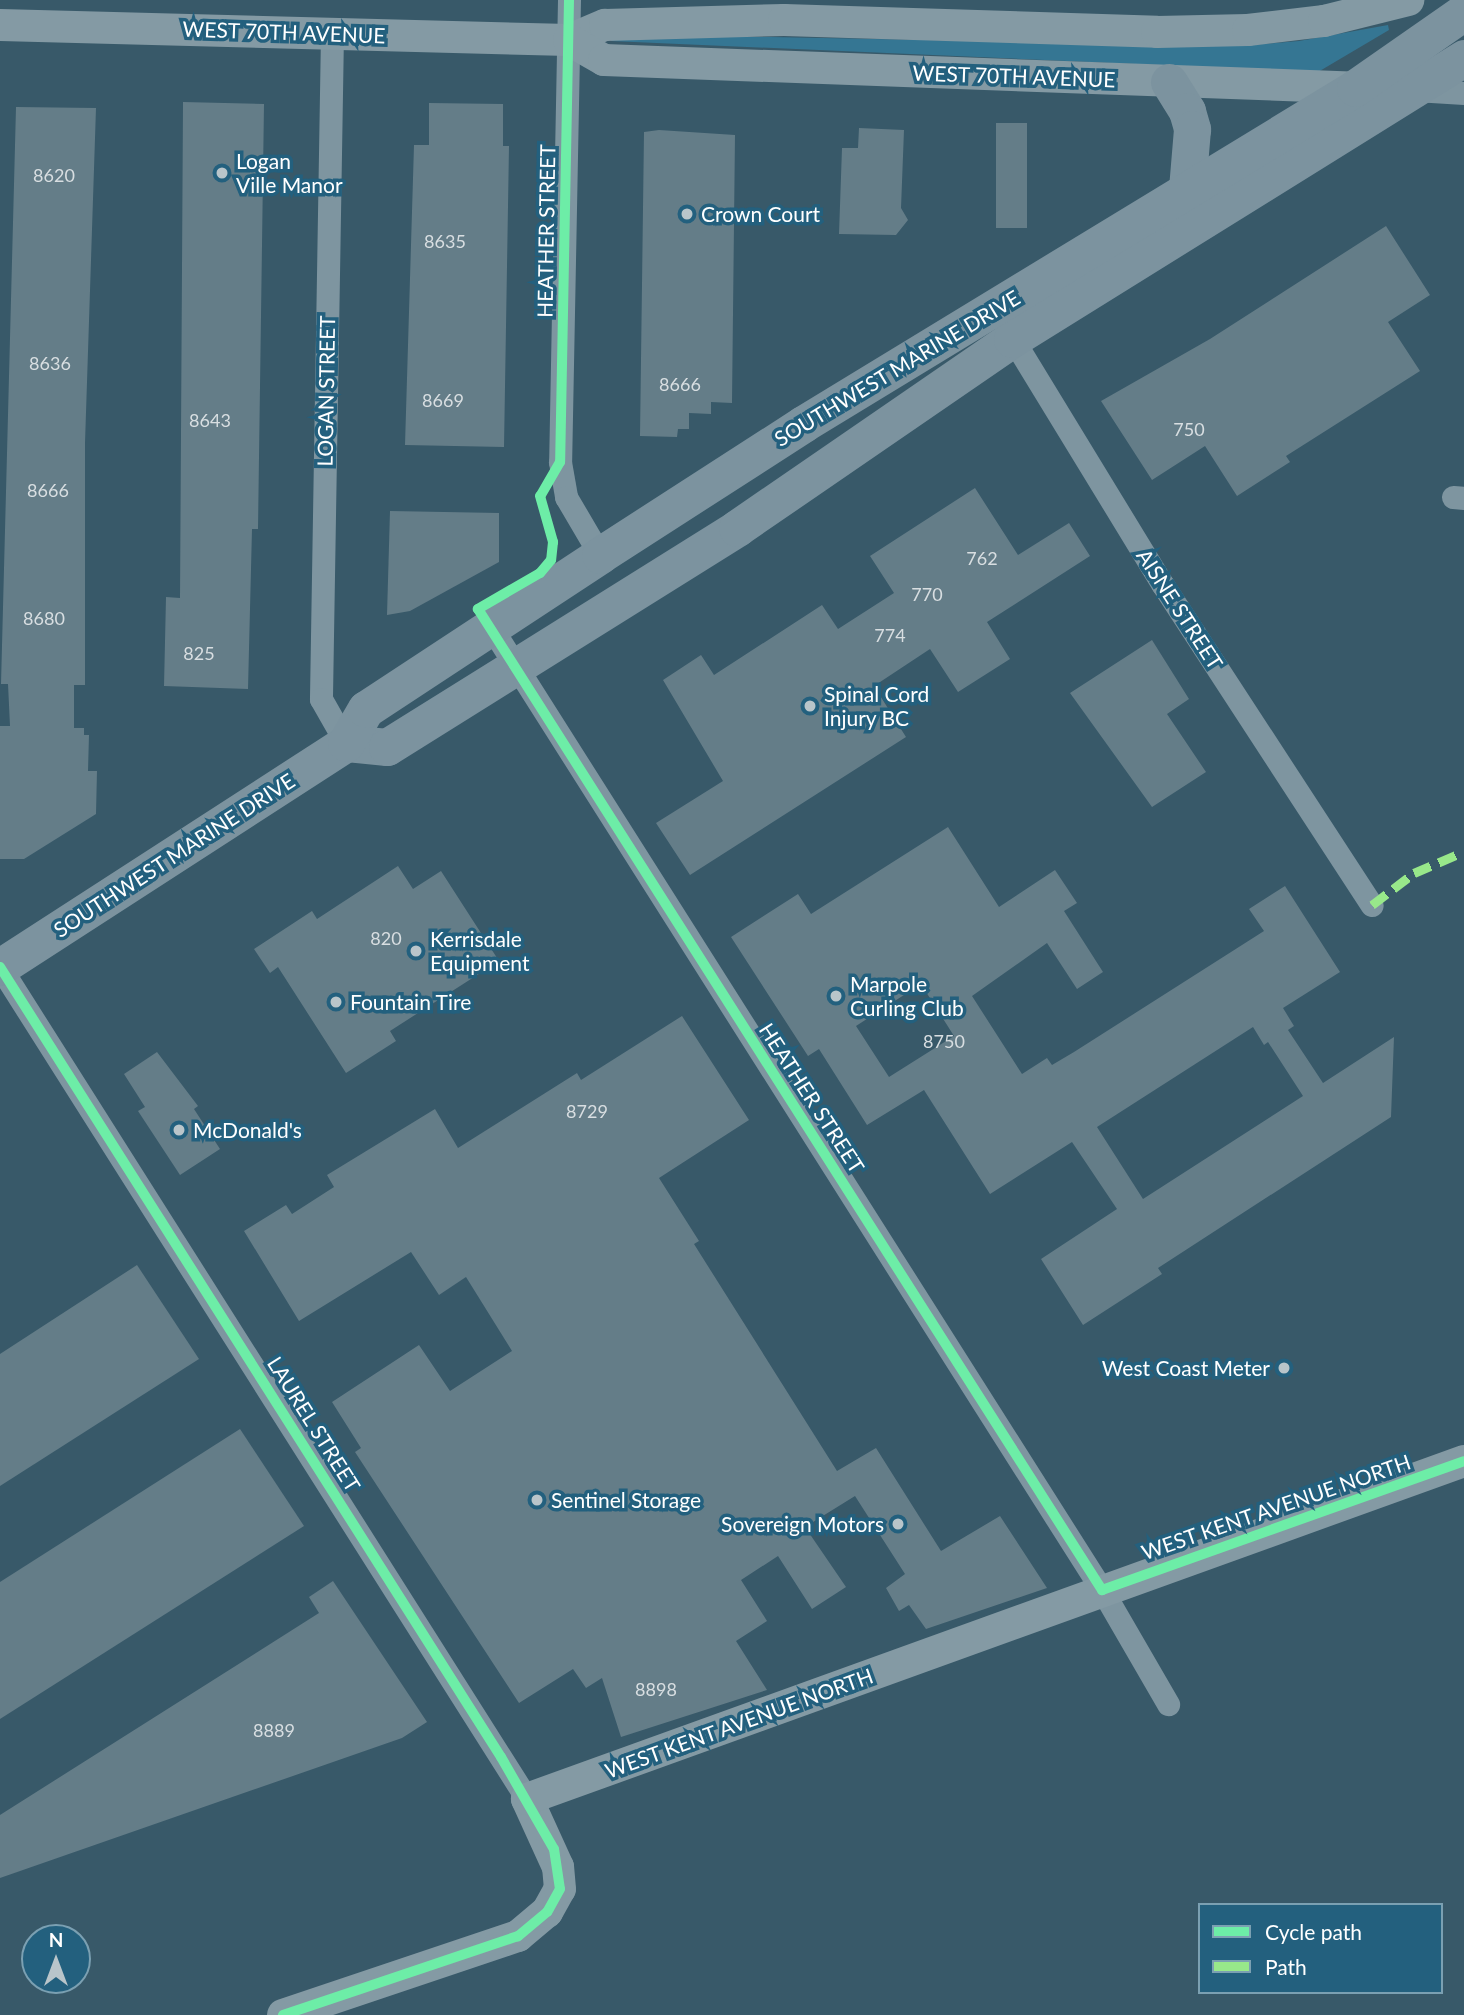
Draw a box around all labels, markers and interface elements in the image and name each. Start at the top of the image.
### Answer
street label: WEST 70TH AVENUE [181,16,387,48]
street label: WEST 70TH AVENUE [911,60,1117,92]
street label: HEATHER STREET [532,144,560,318]
place label: Logan Ville Manor [236,148,343,198]
house number: 8620 [33,164,75,186]
marker: Logan Ville Manor [214,165,230,181]
place label: Crown Court [701,201,820,227]
marker: Crown Court [679,206,695,222]
house number: 8635 [424,230,466,252]
street label: SOUTHWEST MARINE DRIVE [769,284,1025,452]
street label: LOGAN STREET [312,315,340,467]
house number: 8636 [29,352,71,374]
house number: 8666 [659,373,701,395]
house number: 8669 [422,389,464,411]
house number: 8643 [189,409,231,431]
house number: 750 [1173,418,1205,440]
house number: 8666 [27,479,69,501]
street label: AISNE STREET [1132,544,1228,674]
house number: 762 [966,547,998,569]
house number: 770 [911,583,943,605]
house number: 8680 [23,607,65,629]
house number: 774 [874,624,906,646]
house number: 825 [183,642,215,664]
place label: Spinal Cord Injury BC [824,681,929,731]
marker: Spinal Cord Injury BC [802,698,818,714]
street label: SOUTHWEST MARINE DRIVE [49,767,299,943]
place label: Kerrisdale Equipment [430,926,529,976]
house number: 820 [370,927,402,949]
marker: Kerrisdale Equipment [408,943,424,959]
place label: Marpole Curling Club [850,971,964,1021]
marker: Marpole Curling Club [828,988,844,1004]
place label: Fountain Tire [350,989,472,1015]
marker: Fountain Tire [328,994,344,1010]
street label: HEATHER STREET [754,1018,870,1178]
house number: 8750 [923,1030,965,1052]
house number: 8729 [566,1100,608,1122]
place label: McDonald's [193,1117,302,1143]
marker: McDonald's [171,1122,187,1138]
street label: LAUREL STREET [262,1352,366,1496]
place label: West Coast Meter [1102,1355,1270,1381]
marker: West Coast Meter [1276,1360,1292,1376]
street label: WEST KENT AVENUE NORTH [1137,1449,1415,1565]
place label: Sentinel Storage [551,1487,701,1513]
marker: Sentinel Storage [529,1492,545,1508]
place label: Sovereign Motors [721,1511,884,1537]
marker: Sovereign Motors [890,1516,906,1532]
street label: WEST KENT AVENUE NORTH [601,1662,877,1784]
house number: 8898 [635,1678,677,1700]
house number: 8889 [253,1719,295,1741]
legend [1198,1903,1443,1994]
text: Cycle path [1265,1919,1362,1944]
north arrow [21,1924,91,1994]
text: N [49,1928,63,1951]
text: Path [1265,1954,1307,1979]

